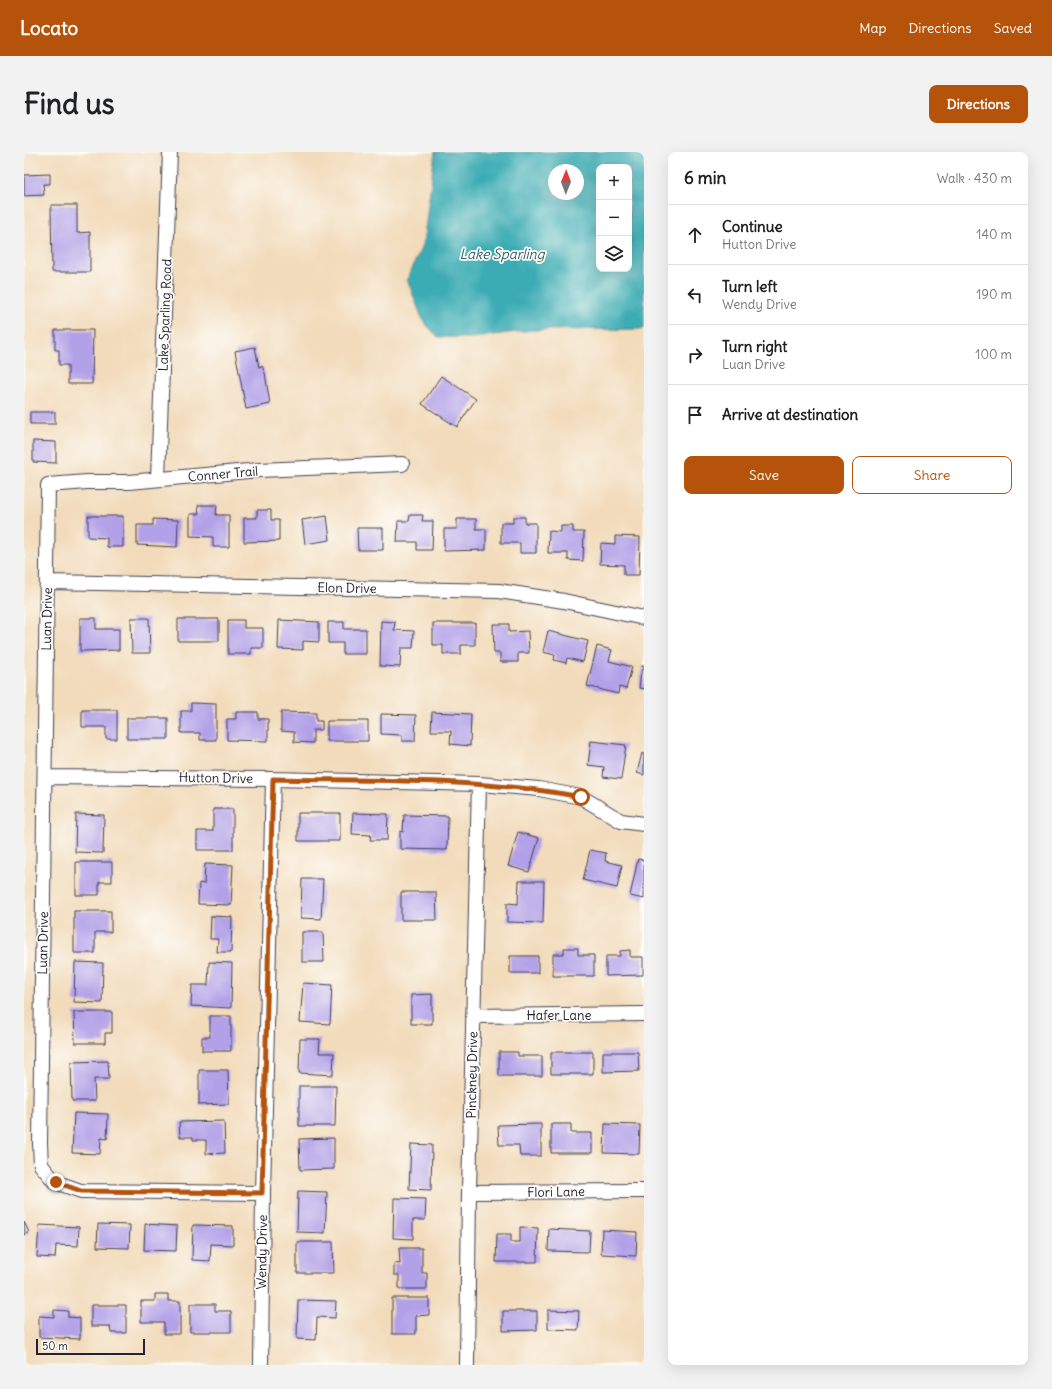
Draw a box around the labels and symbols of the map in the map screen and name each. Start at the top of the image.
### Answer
north arrow [548,164,584,200]
water label: Lake Sparling [459,245,546,263]
street label: Lake Sparling Road [155,258,175,372]
street label: Conner Trail [187,462,259,486]
street label: Elon Drive [317,579,377,597]
street label: Luan Drive [38,587,56,651]
street label: Hutton Drive [179,769,253,787]
route start [572,788,590,806]
street label: Luan Drive [34,911,52,975]
street label: Hafer Lane [526,1007,592,1024]
street label: Pinckney Drive [463,1031,481,1119]
route end [47,1173,65,1191]
street label: Flori Lane [527,1183,585,1201]
street label: Wendy Drive [253,1214,271,1290]
scale bar [36,1337,145,1356]

